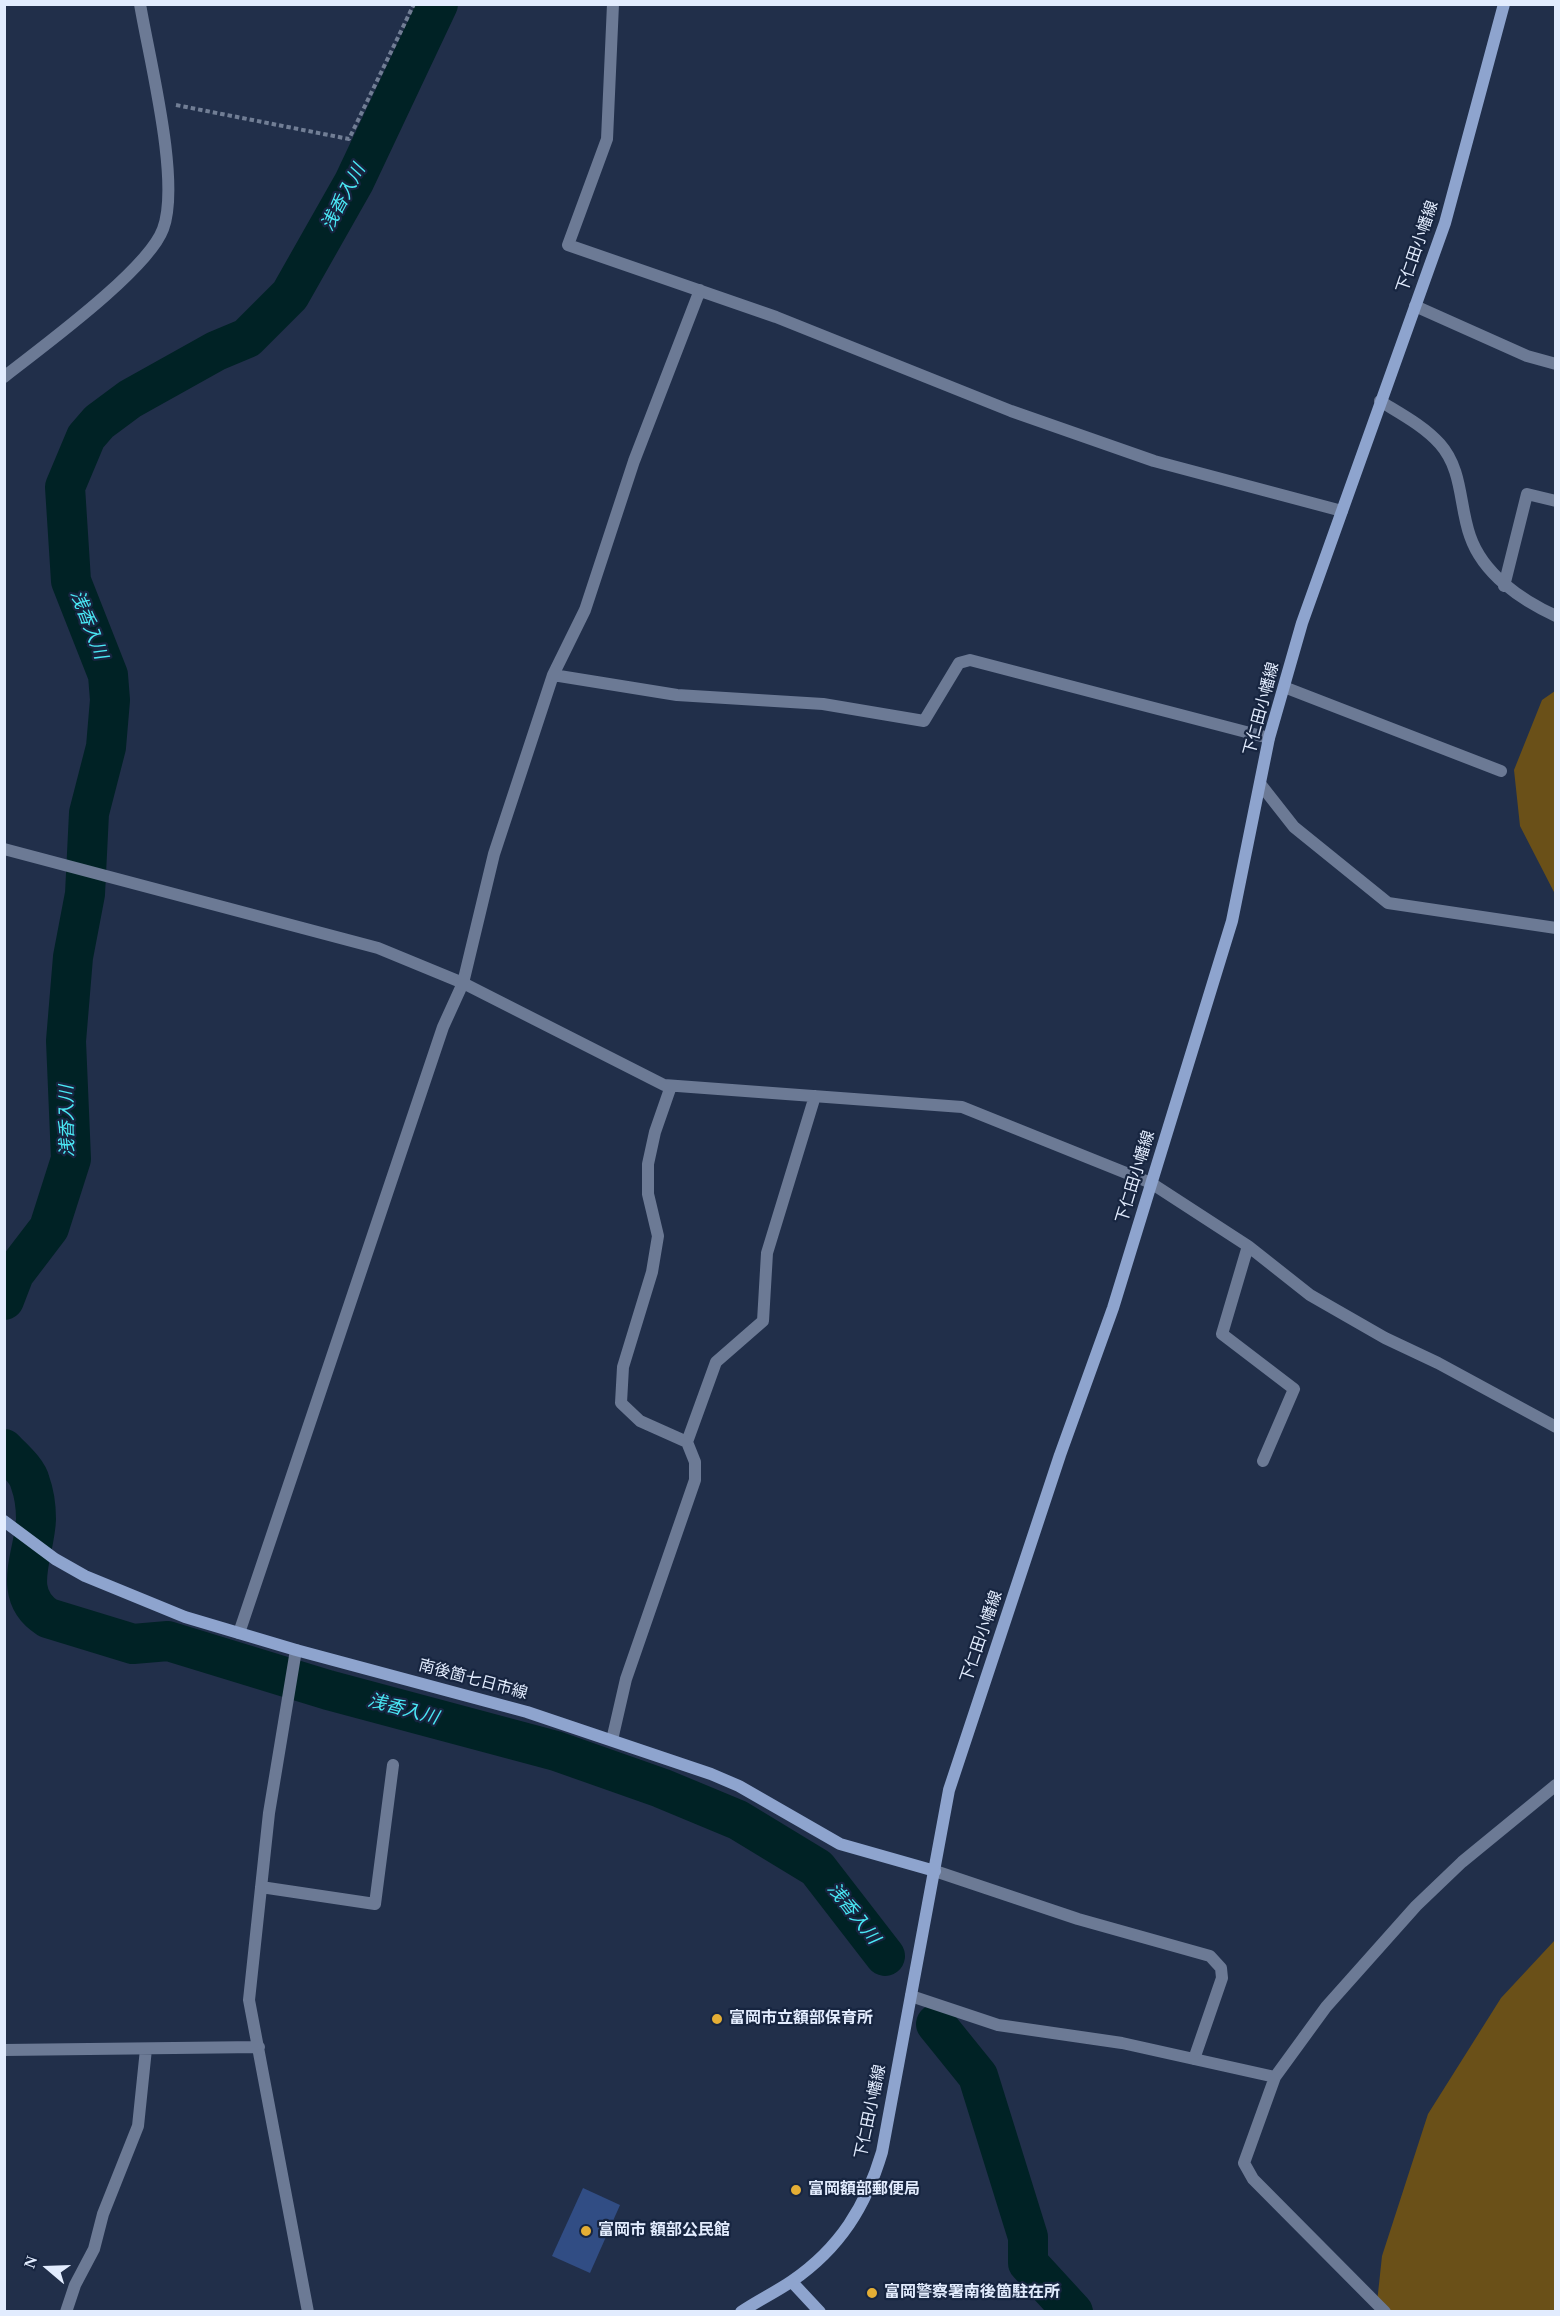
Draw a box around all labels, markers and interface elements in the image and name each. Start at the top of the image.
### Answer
water label: 浅香入川 [318,161,370,235]
street label: 下仁田小幡線 [1393,198,1443,296]
water label: 浅香入川 [65,588,111,662]
street label: 下仁田小幡線 [1240,660,1284,758]
water label: 浅香入川 [57,1085,79,1157]
street label: 下仁田小幡線 [1113,1128,1159,1226]
street label: 下仁田小幡線 [957,1588,1007,1686]
street label: 南後箇七日市線 [416,1656,530,1704]
water label: 浅香入川 [365,1690,441,1730]
water label: 浅香入川 [822,1879,884,1949]
place label: 富岡市立額部保育所 [729,2009,873,2029]
marker: 富岡市立額部保育所 [710,2012,724,2026]
street label: 下仁田小幡線 [852,2063,890,2161]
place label: 富岡額部郵便局 [808,2180,920,2200]
marker: 富岡額部郵便局 [789,2183,803,2197]
place label: 富岡市 額部公民館 [598,2221,730,2241]
marker: 富岡市 額部公民館 [579,2224,593,2238]
north arrow [18,2238,78,2298]
text: N [21,2254,40,2270]
place label: 富岡警察署南後箇駐在所 [884,2283,1060,2303]
marker: 富岡警察署南後箇駐在所 [865,2286,879,2300]

